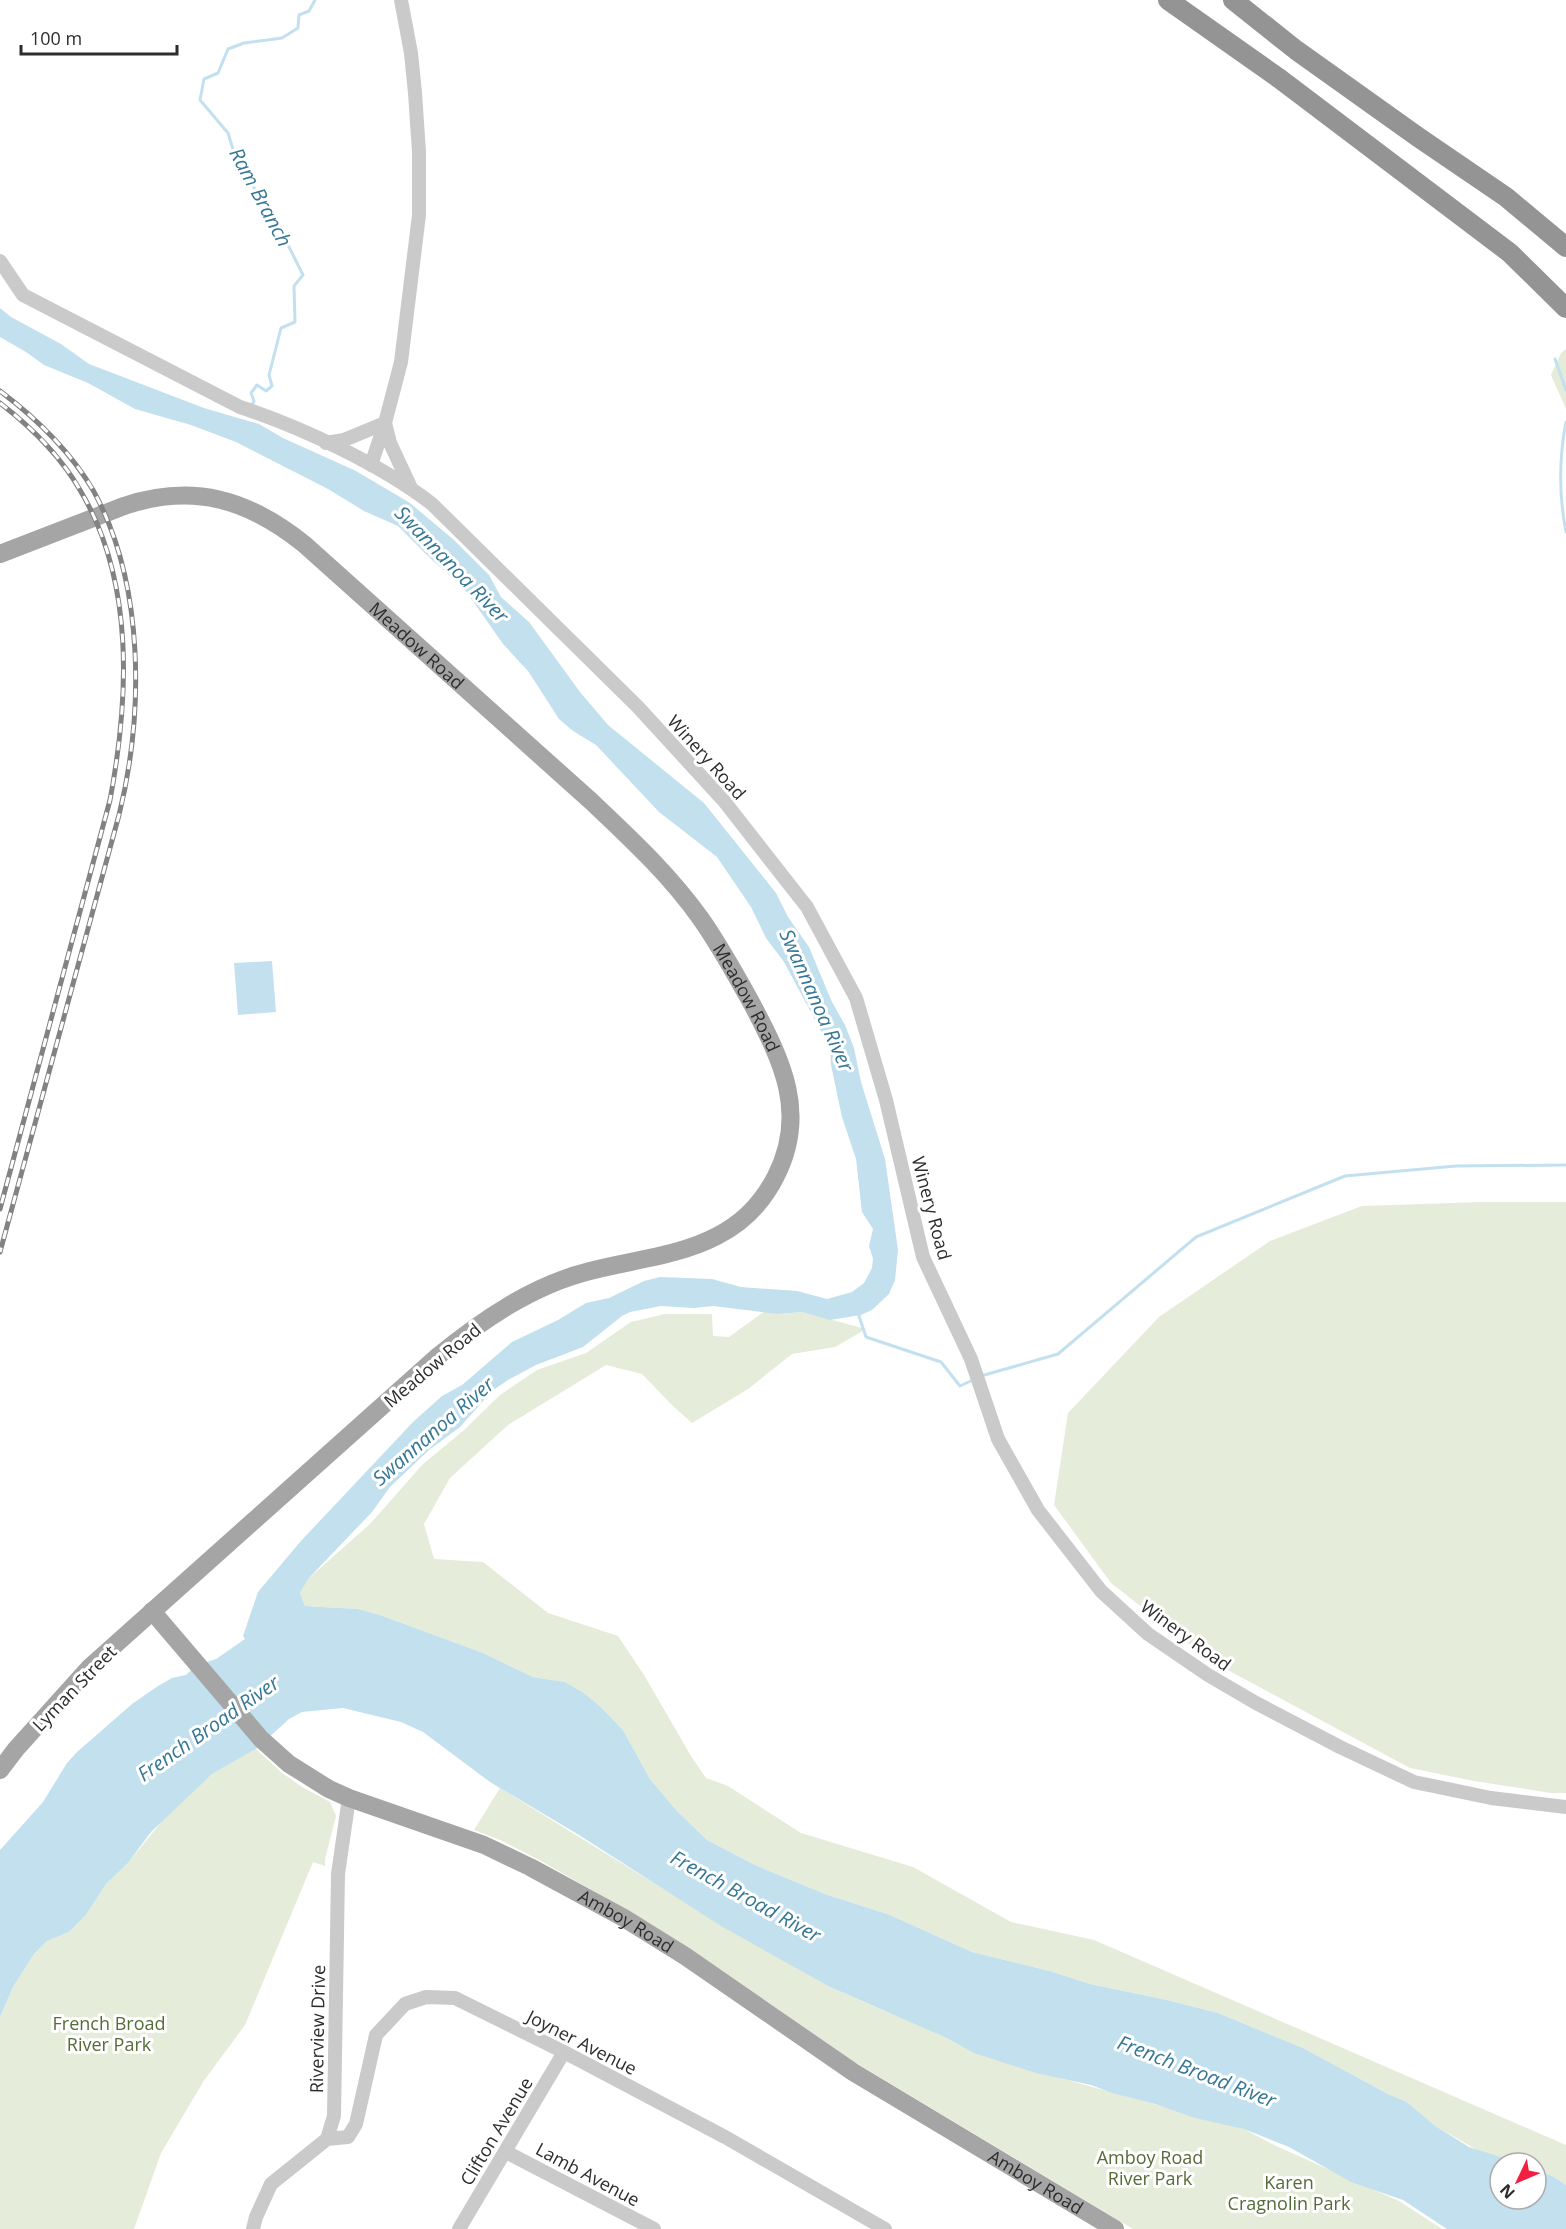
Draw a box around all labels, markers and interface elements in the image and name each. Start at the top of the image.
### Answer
scale bar [21,18,177,56]
text: 100 m [30,26,82,50]
water label: Ram Branch [224,143,298,251]
water label: Swannanoa River [389,500,516,629]
street label: Meadow Road [364,596,470,694]
street label: Winery Road [663,709,751,805]
water label: Swannanoa River [774,925,861,1076]
street label: Meadow Road [708,939,786,1055]
street label: Winery Road [907,1154,957,1262]
street label: Meadow Road [378,1317,486,1413]
water label: Swannanoa River [366,1370,500,1491]
street label: Winery Road [1136,1594,1236,1676]
street label: Lyman Street [27,1640,121,1736]
water label: French Broad River [132,1668,285,1787]
water label: French Broad River [666,1844,827,1949]
street label: Amboy Road [574,1884,678,1958]
street label: Riverview Drive [304,1965,330,2093]
street label: Joyner Avenue [521,2003,641,2080]
park label: French Broad River Park [53,2011,165,2056]
water label: French Broad River [1114,2028,1281,2114]
street label: Clifton Avenue [454,2072,538,2190]
street label: Lamb Avenue [532,2137,644,2211]
street label: Amboy Road [984,2144,1088,2219]
park label: Amboy Road River Park [1097,2145,1203,2190]
north arrow [1488,2151,1548,2211]
park label: Karen Cragnolin Park [1228,2170,1351,2215]
text: N [1495,2179,1520,2204]

